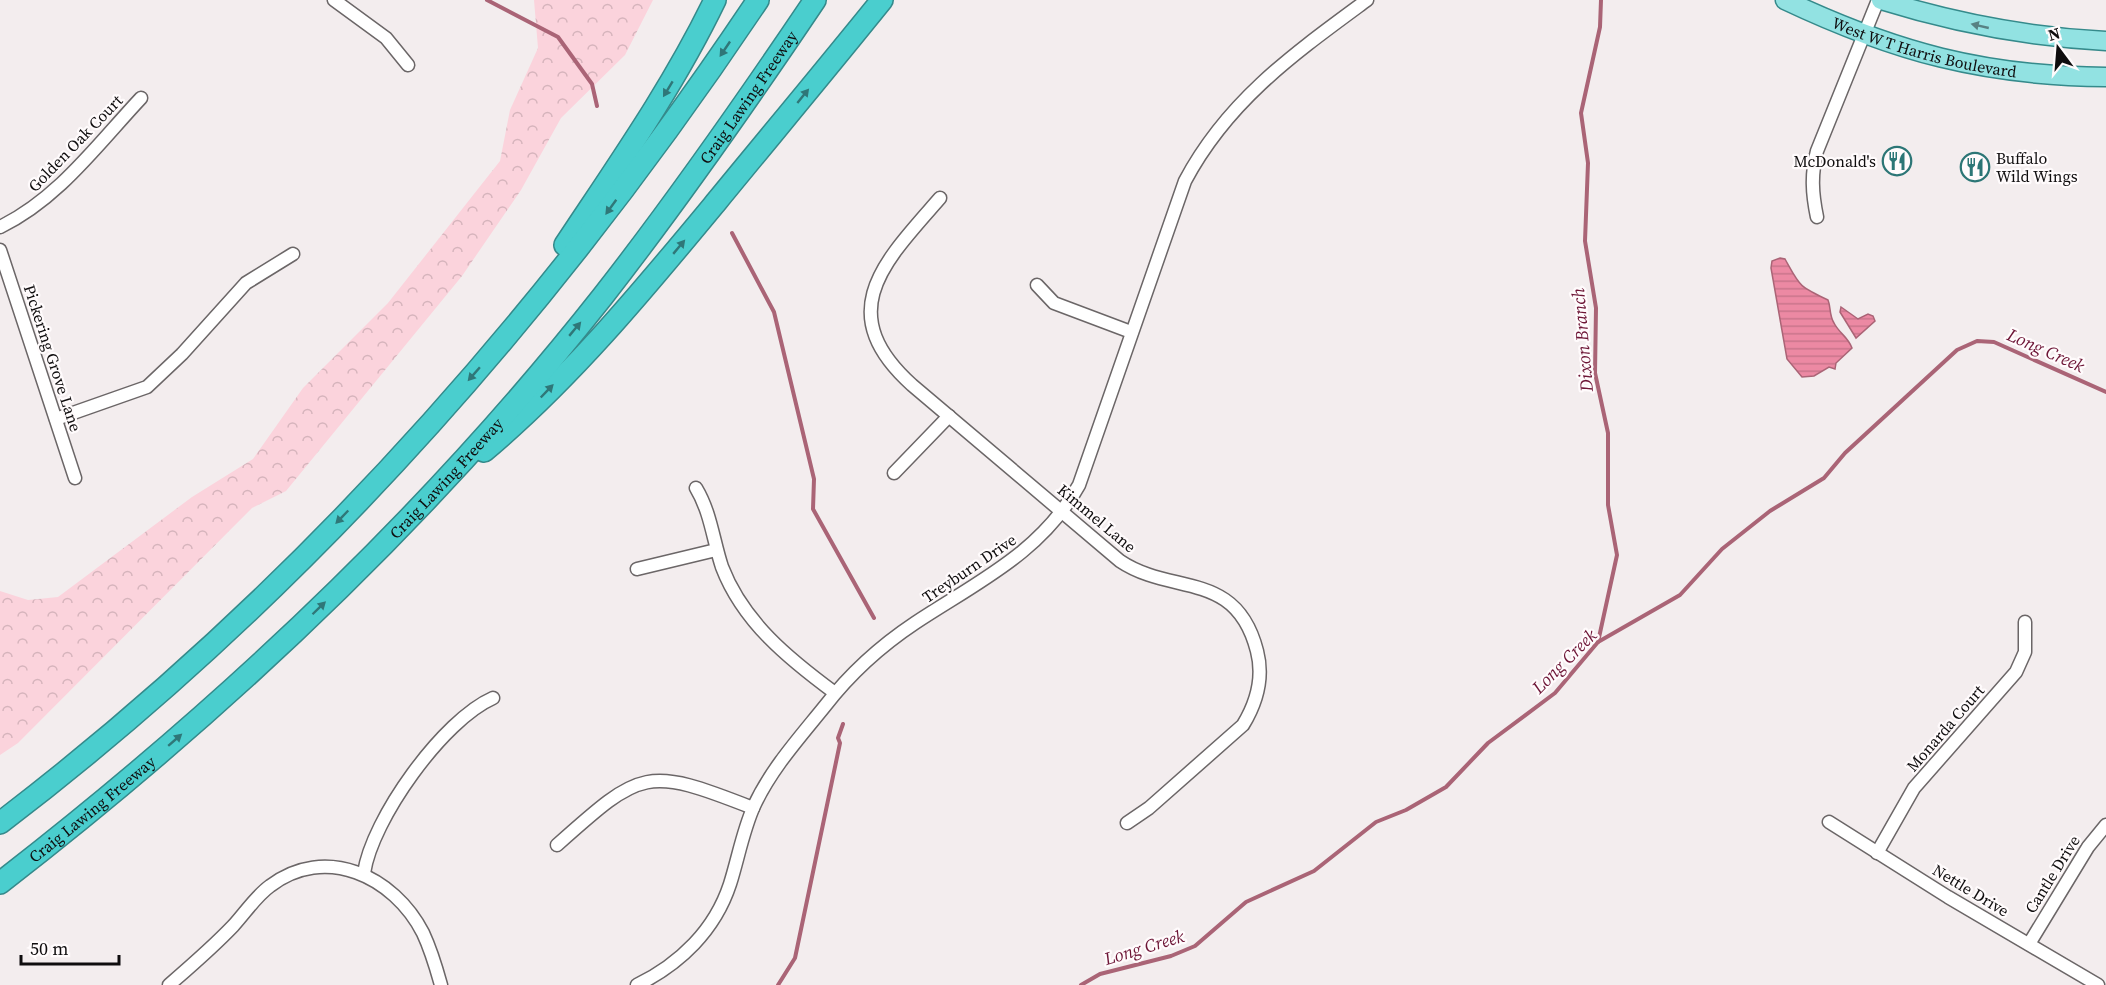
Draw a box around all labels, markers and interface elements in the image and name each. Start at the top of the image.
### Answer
street label: West W T Harris Boulevard [1829,11,2018,82]
north arrow [2028,18,2088,78]
one-way arrow [1970,21,1989,30]
text: N [2045,21,2063,46]
street label: Craig Lawing Freeway [694,25,803,168]
one-way arrow [720,40,731,57]
one-way arrow [662,81,673,97]
one-way arrow [797,88,810,104]
street label: Golden Oak Court [23,89,128,196]
restaurant icon: McDonald's [1881,145,1913,177]
place label: Buffalo Wild Wings [1996,147,2078,187]
place label: McDonald's [1793,150,1876,172]
restaurant icon: Buffalo Wild Wings [1959,151,1991,183]
one-way arrow [606,199,618,214]
one-way arrow [672,240,685,255]
street label: Pickering Grove Lane [19,282,87,434]
water label: Dixon Branch [1565,287,1599,394]
water label: Long Creek [2002,321,2089,378]
one-way arrow [568,322,581,337]
one-way arrow [467,366,481,381]
one-way arrow [540,384,554,398]
street label: Craig Lawing Freeway [384,412,508,543]
street label: Kimmel Lane [1053,479,1141,557]
one-way arrow [336,510,350,524]
street label: Treyburn Drive [918,528,1020,608]
one-way arrow [311,601,325,615]
water label: Long Creek [1525,623,1602,700]
street label: Monarda Court [1901,679,1989,776]
one-way arrow [167,734,182,747]
street label: Craig Lawing Freeway [24,750,161,868]
street label: Cantle Drive [2019,831,2085,917]
street label: Nettle Drive [1929,859,2013,921]
water label: Long Creek [1100,923,1188,971]
scale bar [21,928,118,966]
text: 50 m [30,936,68,961]

